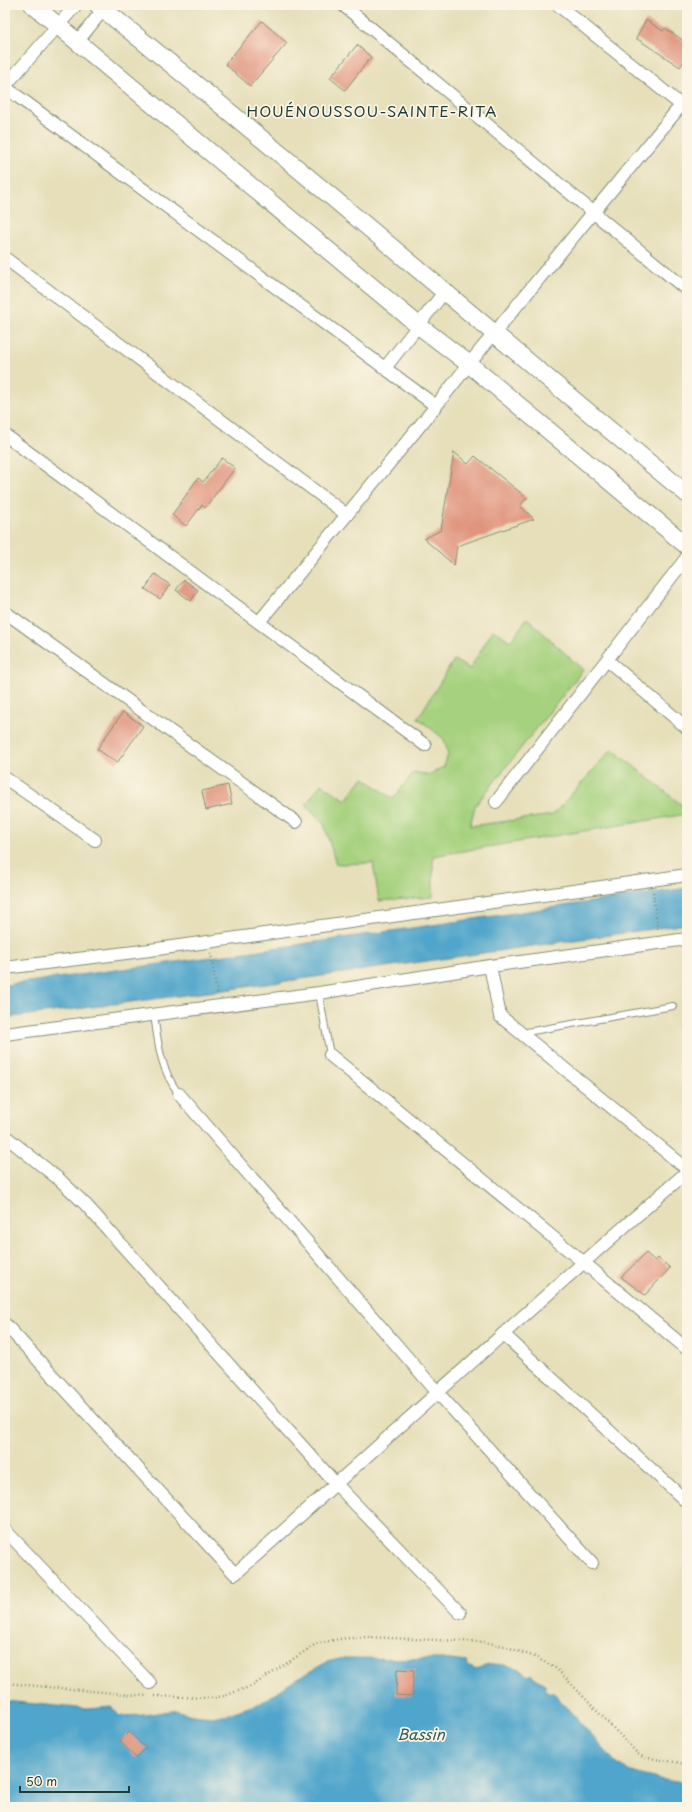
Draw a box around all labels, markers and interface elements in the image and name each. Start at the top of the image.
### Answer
district label: HOUÉNOUSSOU-SAINTE-RITA [247,99,497,122]
water label: Bassin [397,1722,446,1745]
scale bar [20,1768,129,1794]
text: 50 m [26,1772,57,1790]

